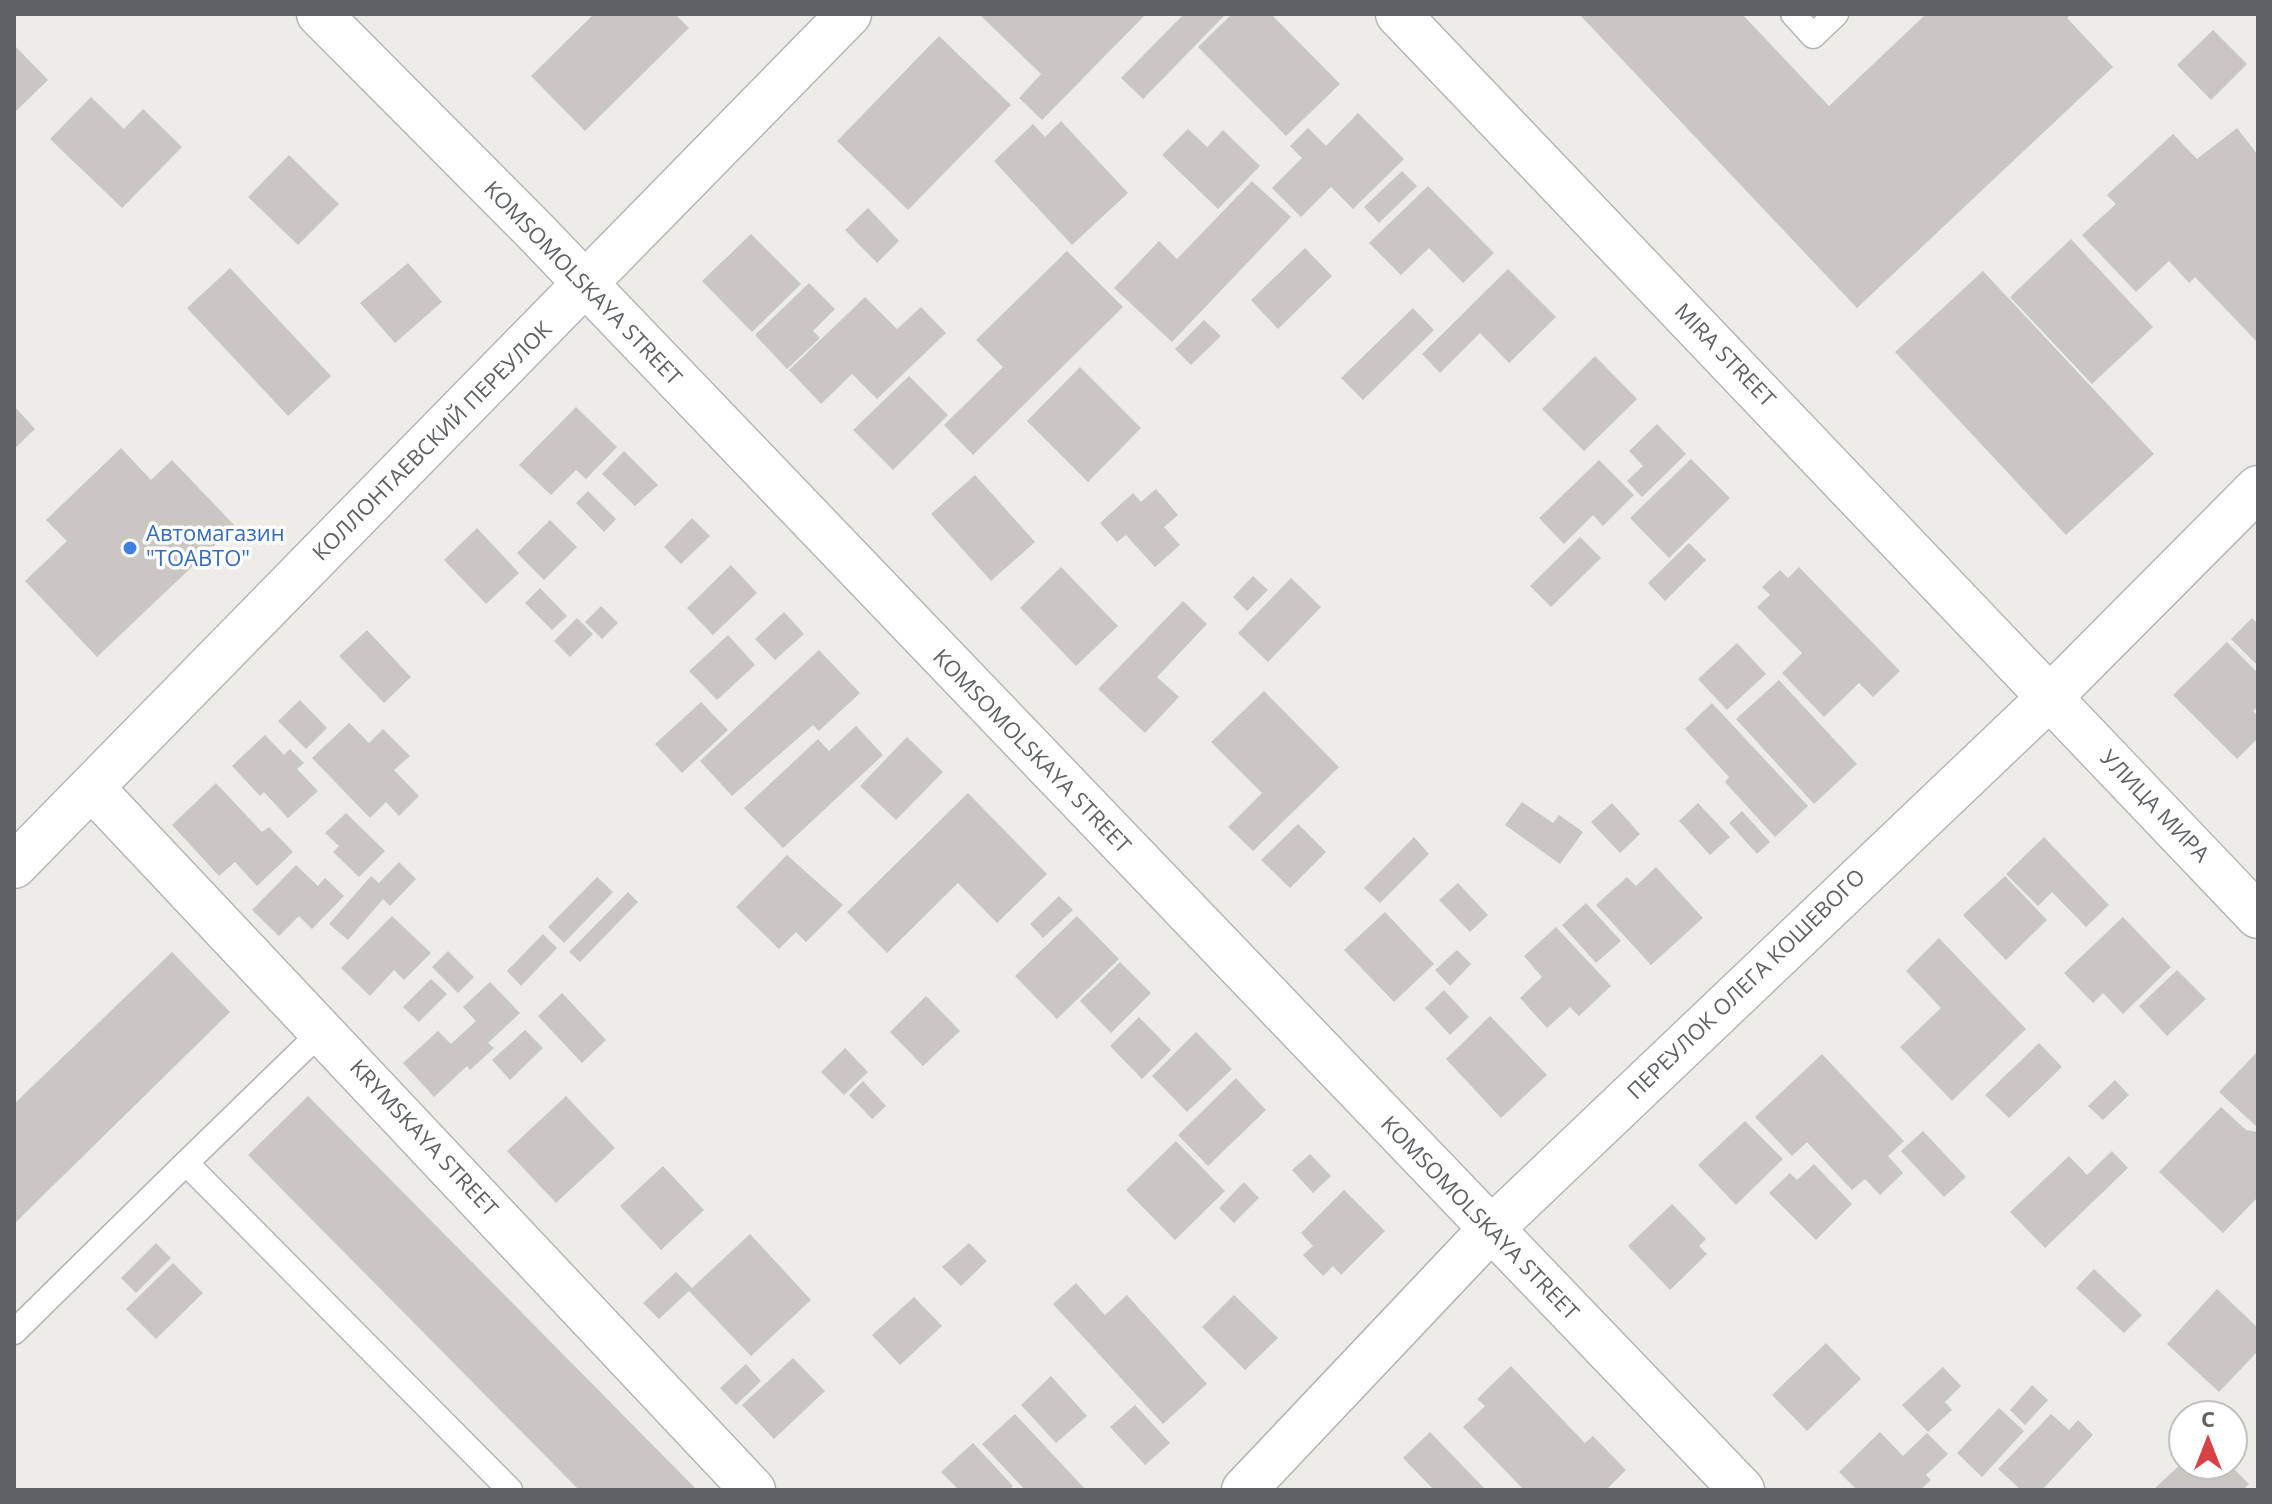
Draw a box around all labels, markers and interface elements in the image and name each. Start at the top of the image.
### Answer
street label: KOMSOMOLSKAYA STREET [477,176,687,392]
street label: MIRA STREET [1668,299,1780,413]
street label: КОЛЛОНТАЕВСКИЙ ПЕРЕУЛОК [308,317,558,567]
place label: Автомагазин "ТОАВТО" [146,522,285,574]
marker: Автомагазин "ТОАВТО" [121,539,139,557]
street label: KOMSOMOLSKAYA STREET [926,644,1136,860]
street label: УЛИЦА МИРА [2094,746,2214,868]
street label: ПЕРЕУЛОК ОЛЕГА КОШЕВОГО [1623,864,1871,1106]
street label: KRYMSKAYA STREET [343,1055,503,1223]
street label: KOMSOMOLSKAYA STREET [1374,1111,1584,1327]
north arrow [2168,1400,2248,1480]
text: С [2201,1403,2215,1433]

